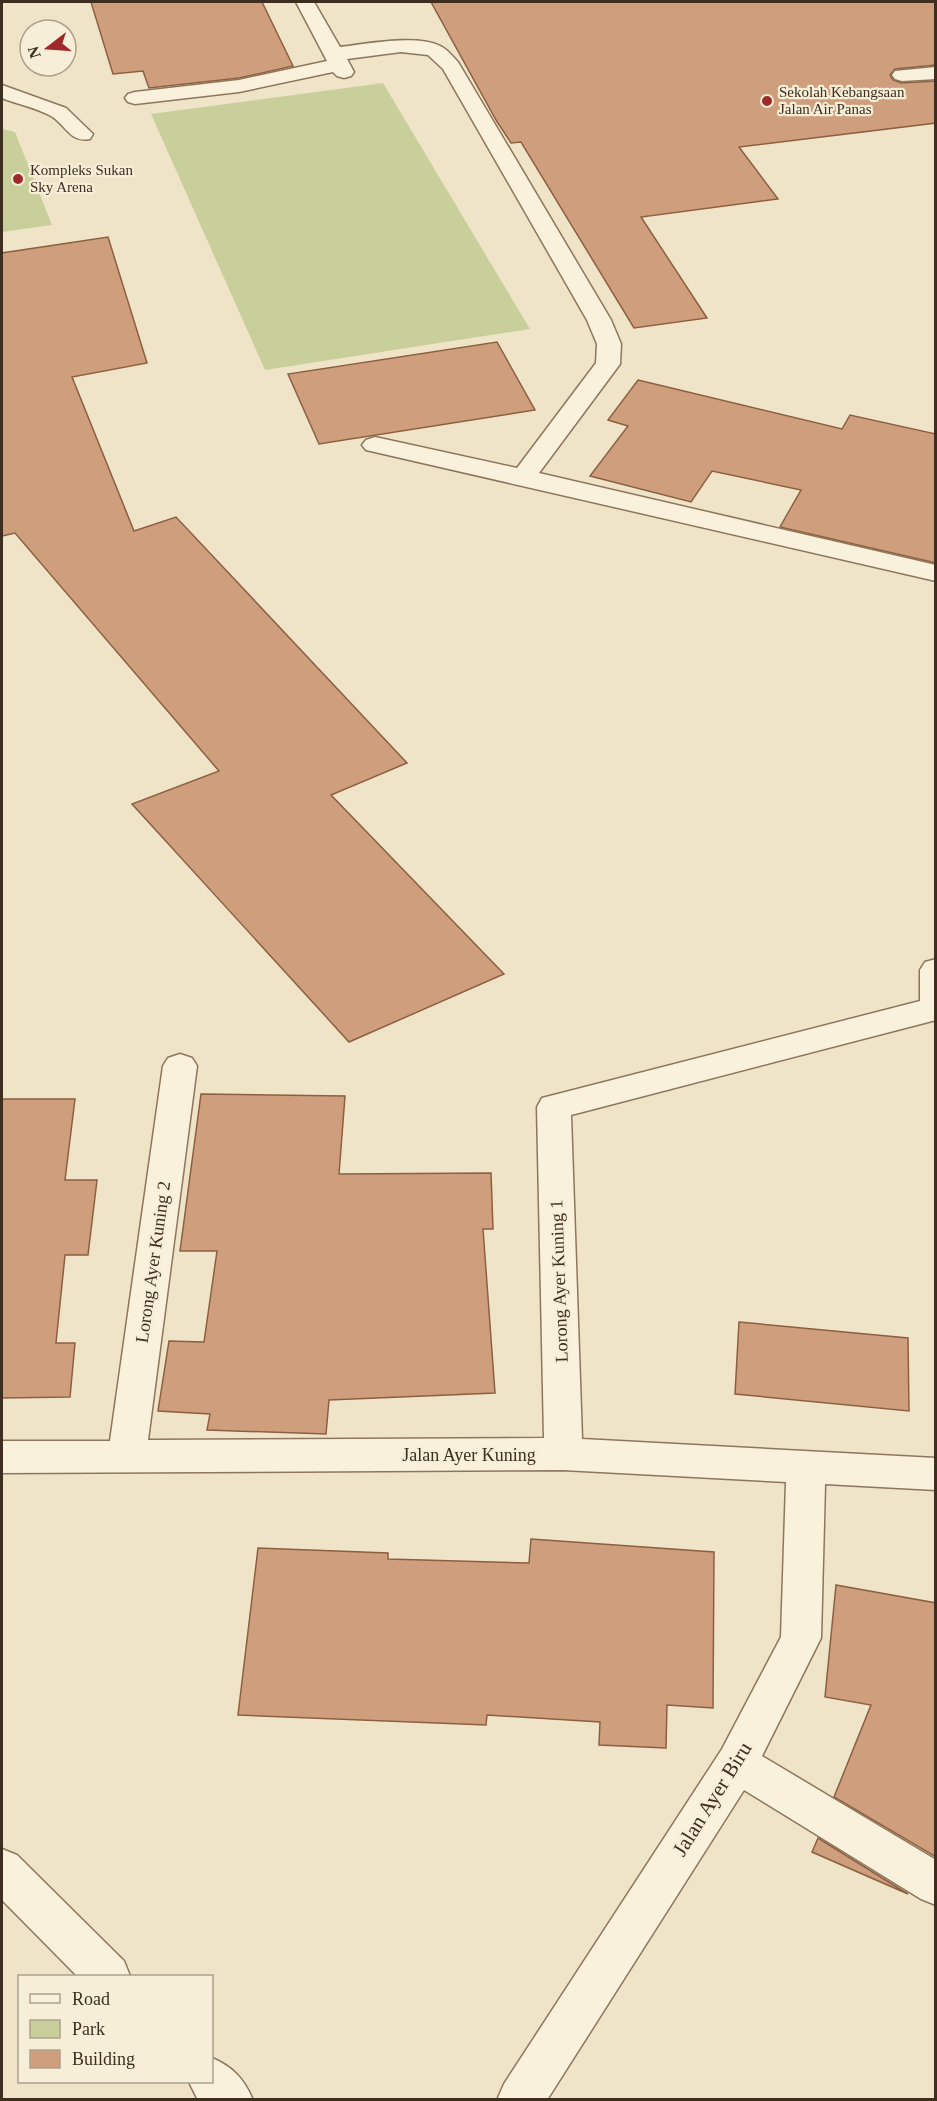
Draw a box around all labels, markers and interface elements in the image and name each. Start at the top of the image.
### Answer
north arrow [18,18,78,78]
text: N [24,44,44,60]
place label: Sekolah Kebangsaan Jalan Air Panas [779,84,905,117]
marker: Sekolah Kebangsaan Jalan Air Panas [760,94,774,108]
place label: Kompleks Sukan Sky Arena [30,162,133,195]
marker: Kompleks Sukan Sky Arena [11,172,25,186]
street label: Lorong Ayer Kuning 2 [132,1180,174,1344]
street label: Lorong Ayer Kuning 1 [546,1199,572,1363]
street label: Jalan Ayer Kuning [402,1445,536,1465]
street label: Jalan Ayer Biru [667,1737,757,1860]
legend [18,1975,213,2083]
text: Road [72,1989,110,2009]
text: Park [72,2019,105,2039]
text: Building [72,2049,135,2069]

